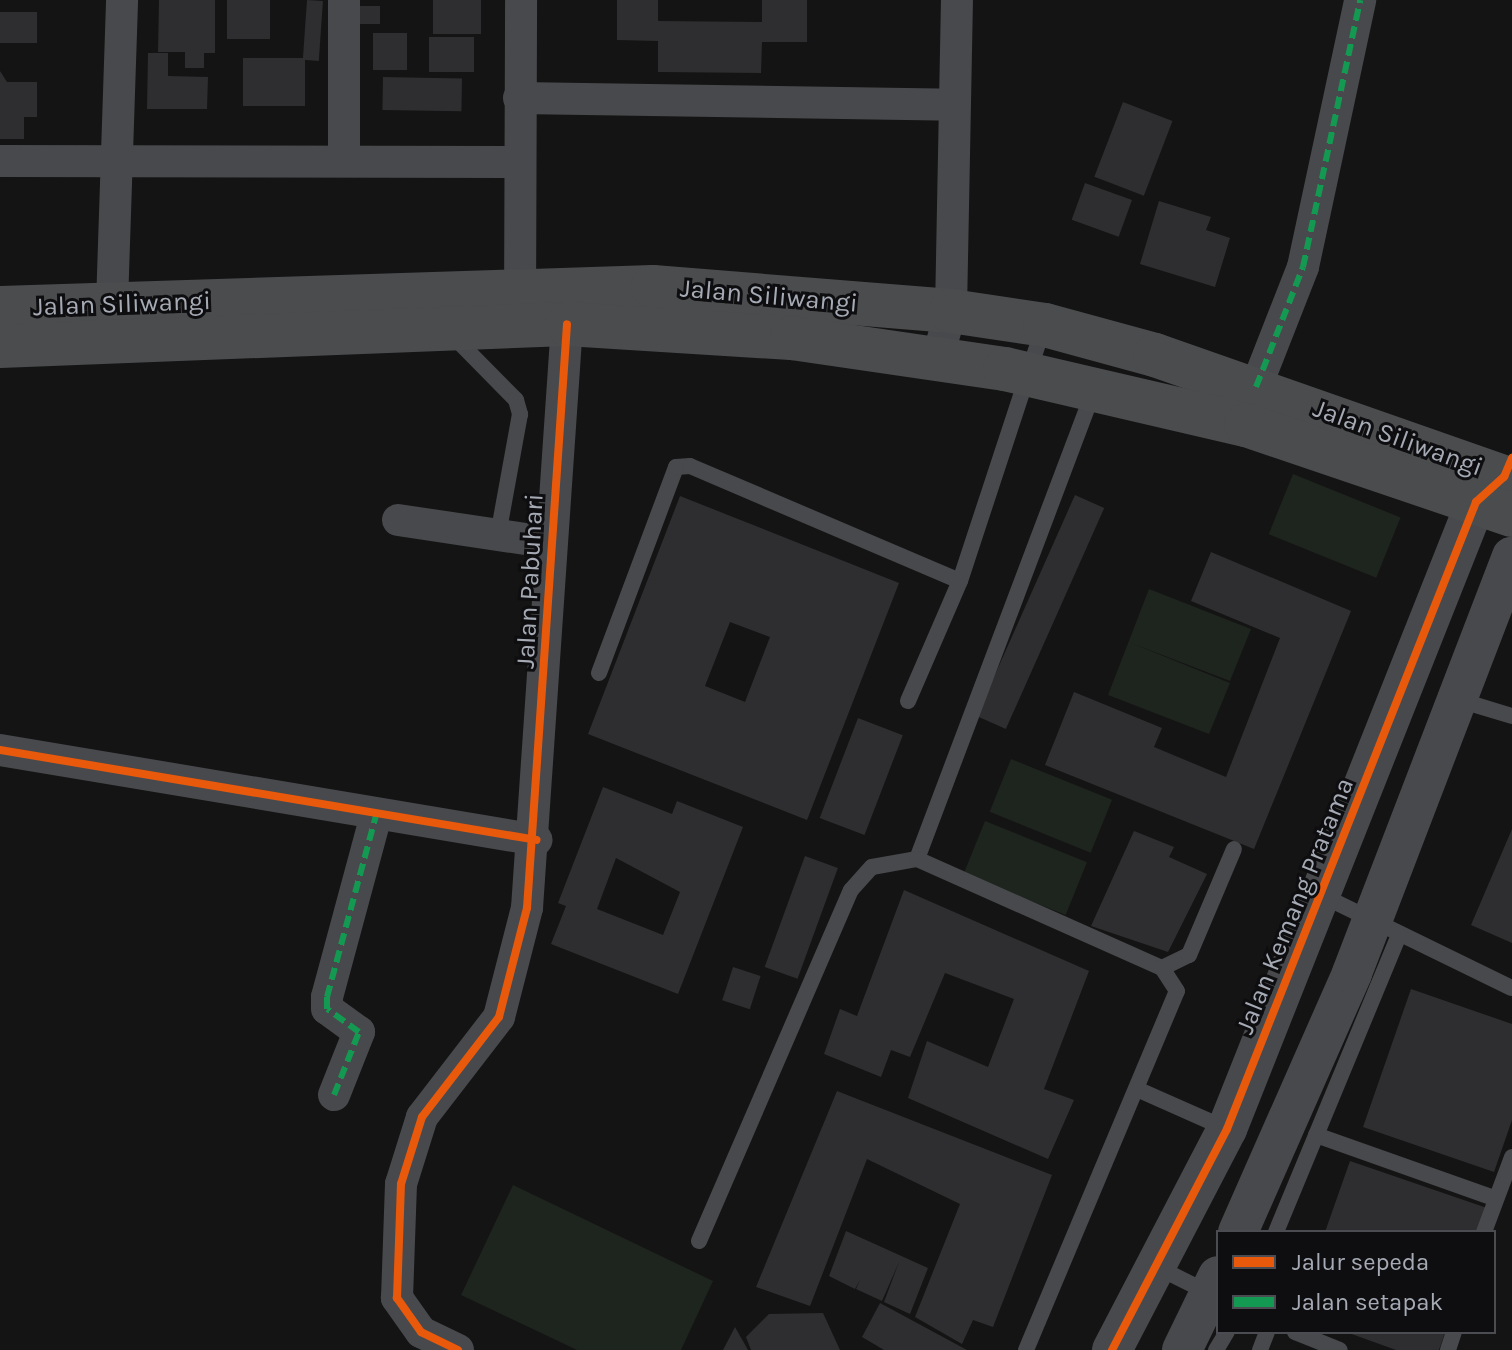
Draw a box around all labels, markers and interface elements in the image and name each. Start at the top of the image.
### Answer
street label: Jalan Siliwangi [679,273,859,319]
street label: Jalan Siliwangi [32,285,212,323]
street label: Jalan Siliwangi [1309,393,1487,483]
street label: Jalan Pabuhari [510,493,550,669]
street label: Jalan Kemang Pratama [1229,773,1361,1039]
legend [1216,1230,1496,1334]
text: Jalur sepeda [1292,1248,1429,1276]
text: Jalan setapak [1292,1288,1443,1316]

